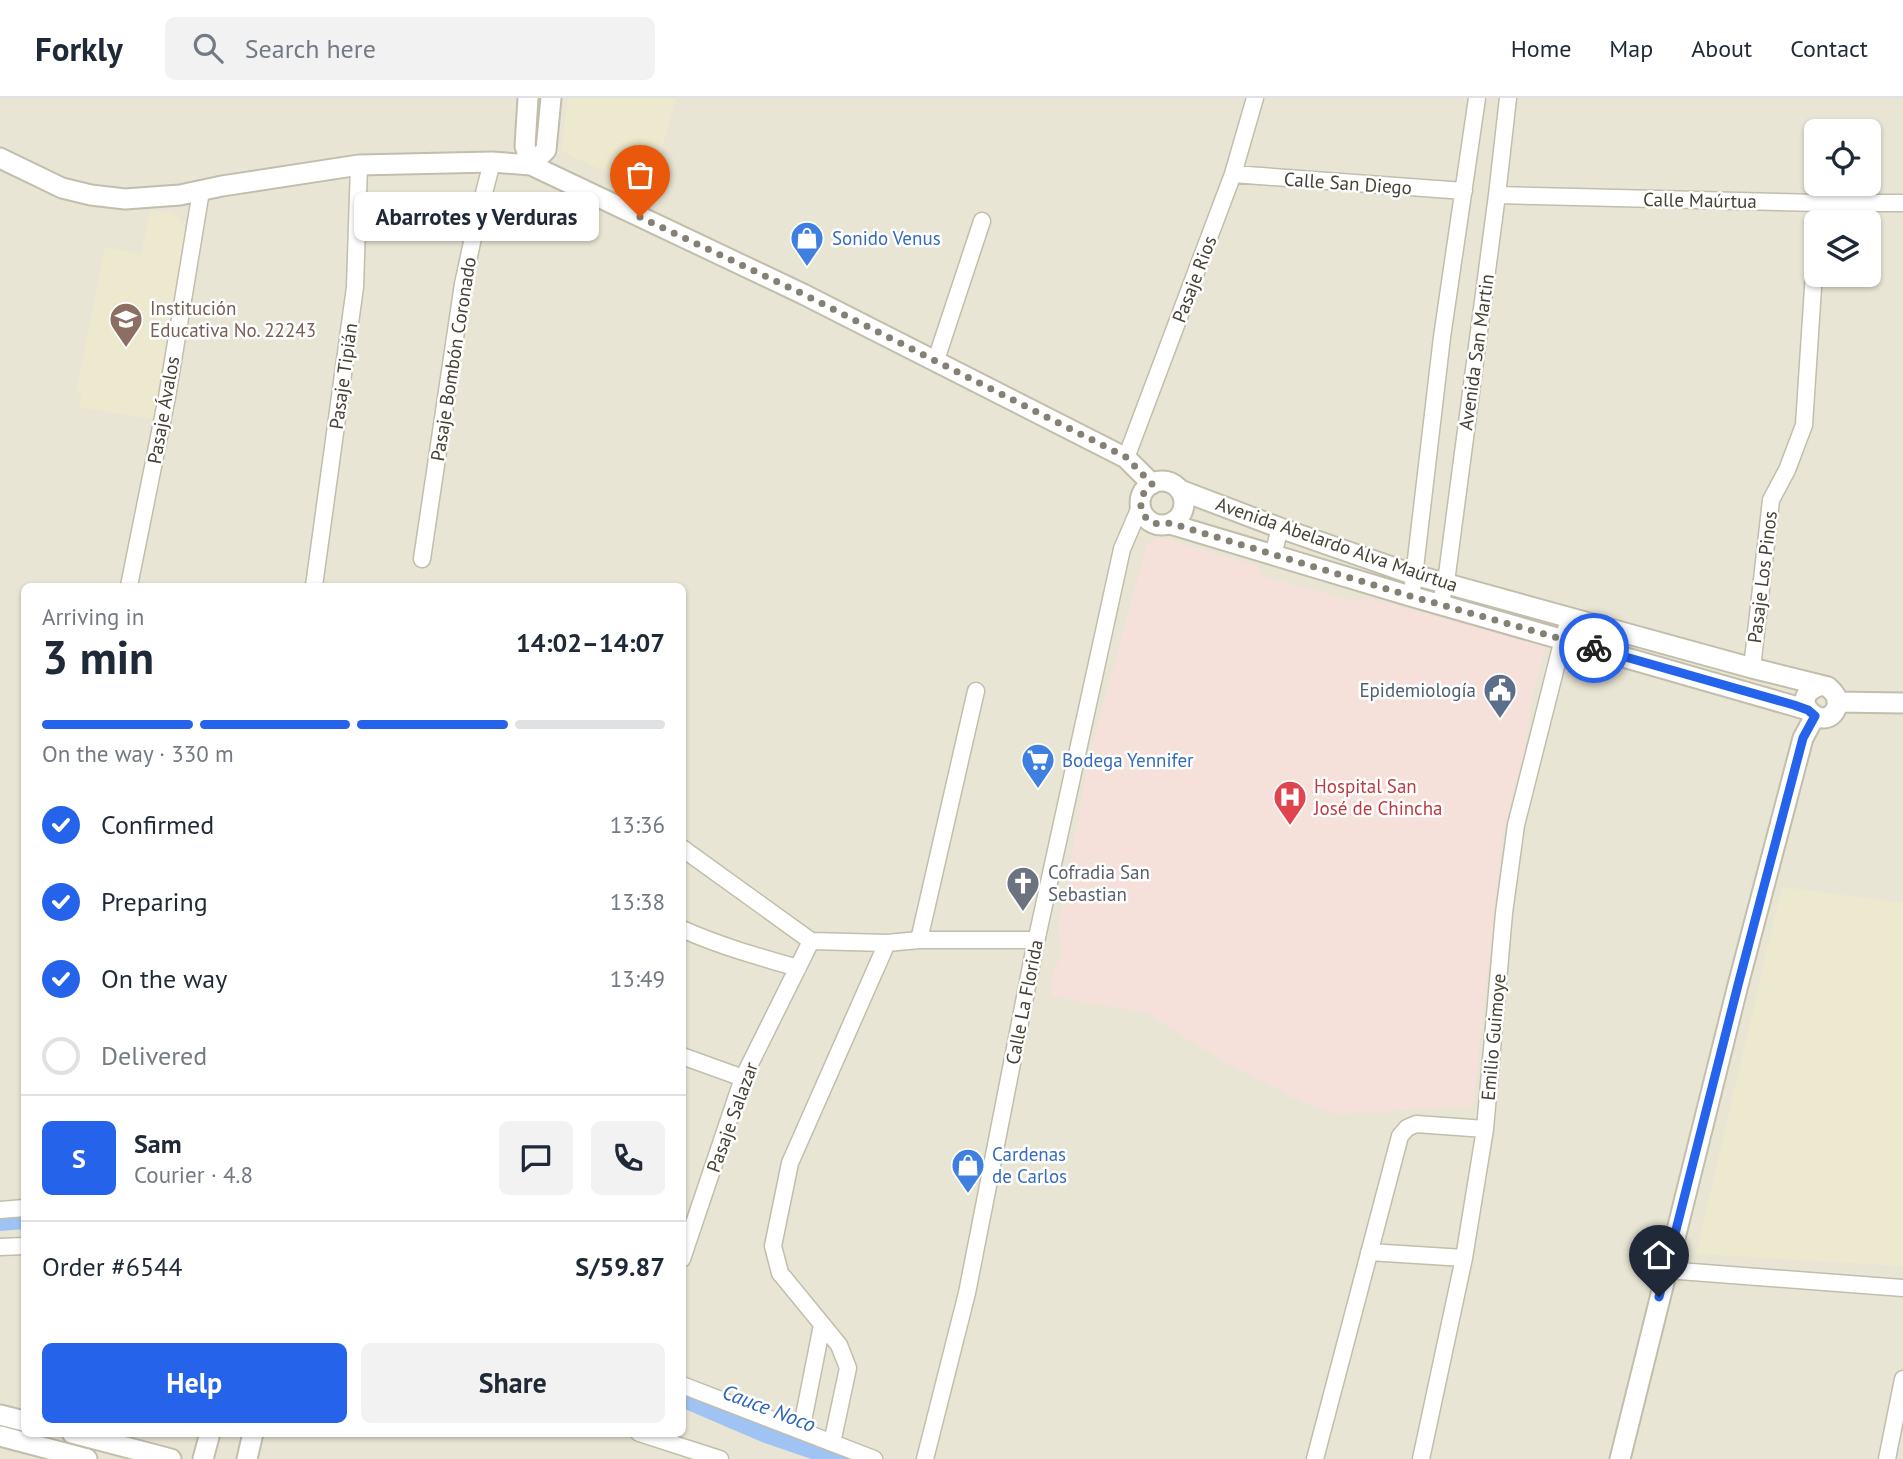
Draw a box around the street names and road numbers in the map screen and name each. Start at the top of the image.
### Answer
street label: Calle San Diego [1283,167,1413,199]
street label: Calle Maúrtua [1643,187,1757,213]
street label: Pasaje Rios [1166,232,1222,326]
street label: Pasaje Bombón Coronado [425,255,481,463]
street label: Avenida San Martin [1453,272,1499,432]
street label: Pasaje Tipián [324,321,362,431]
street label: Pasaje Ávalos [142,354,184,466]
street label: Avenida Abelardo Alva Maúrtua [1213,491,1461,597]
street label: Pasaje Los Pinos [1742,510,1782,644]
street label: Calle La Florida [1000,938,1048,1066]
street label: Emilio Guimoye [1476,973,1510,1101]
street label: Pasaje Salazar [701,1058,763,1175]

